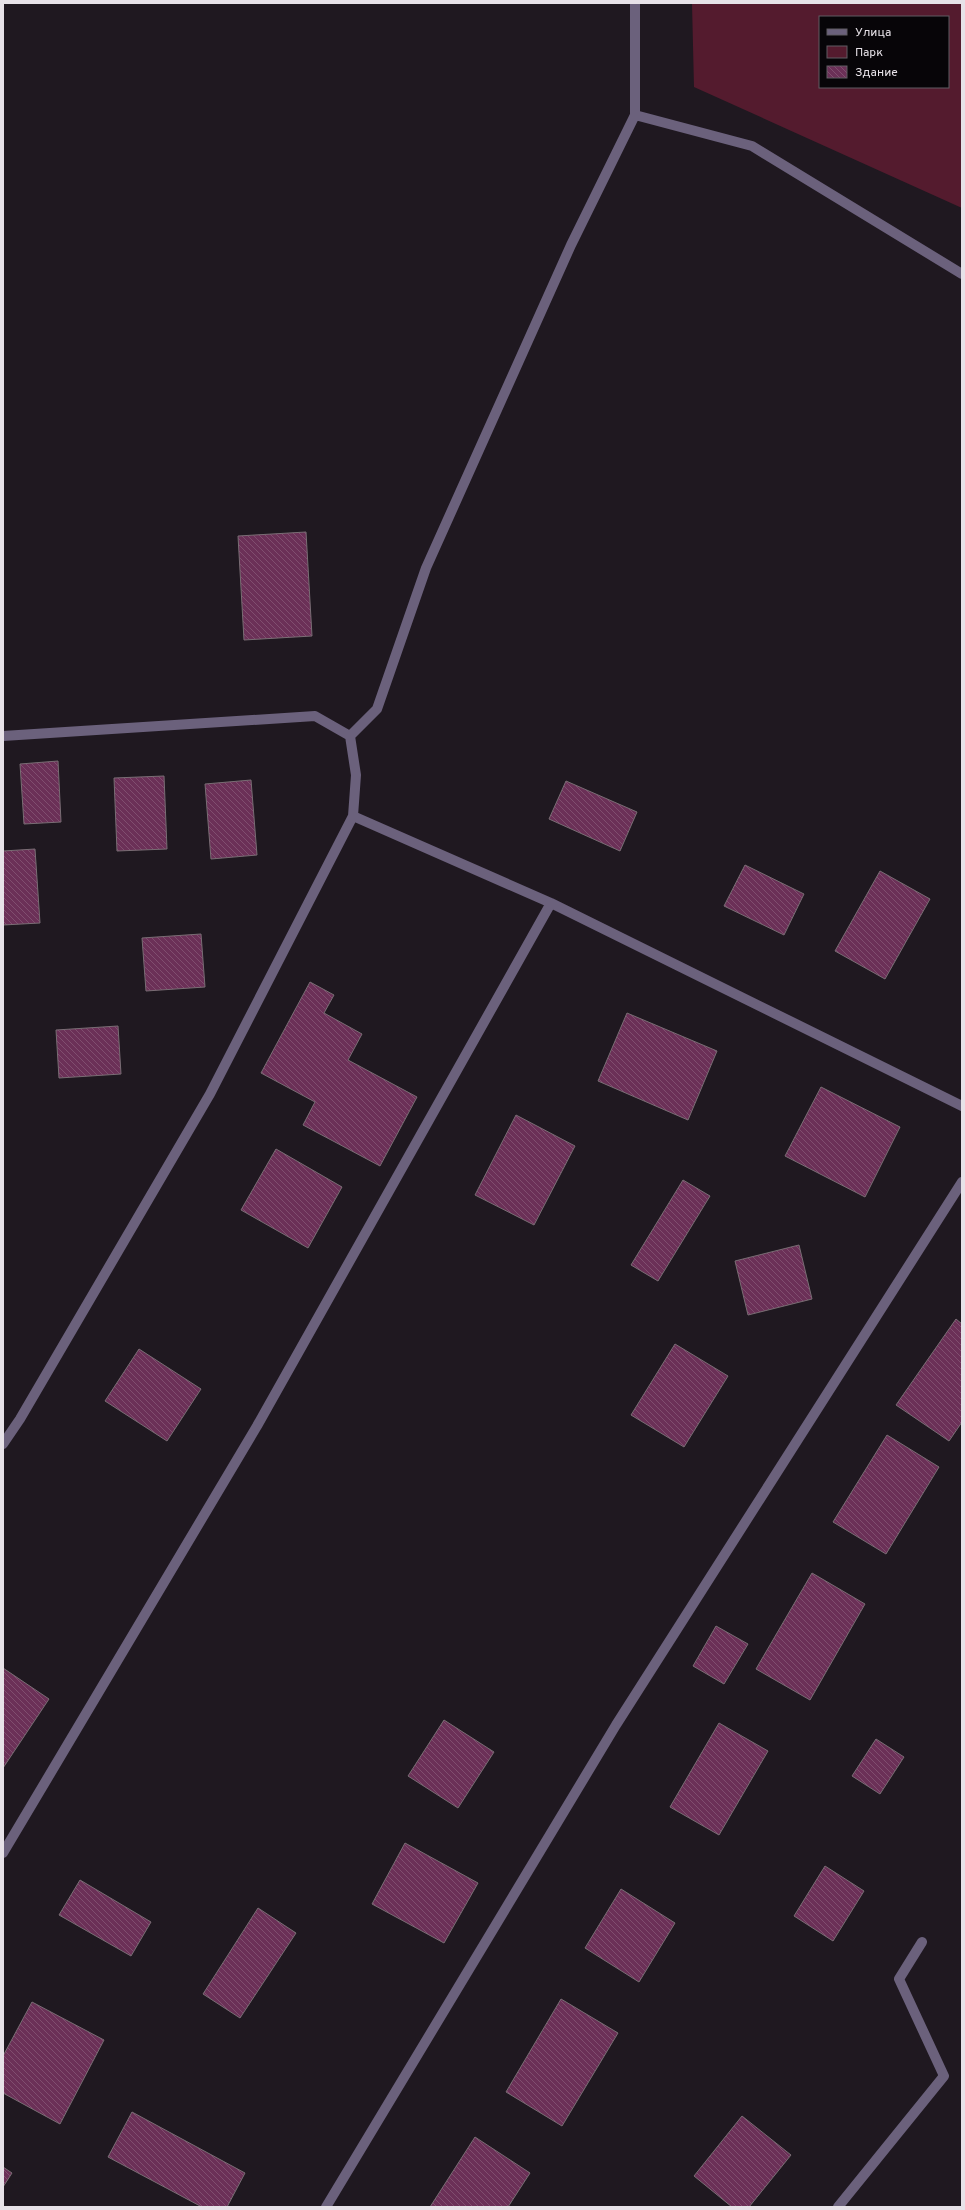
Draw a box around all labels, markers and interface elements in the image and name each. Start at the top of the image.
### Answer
legend [819,16,949,88]
text: Улица [855,25,891,41]
text: Парк [855,45,883,61]
text: Здание [855,65,898,81]

